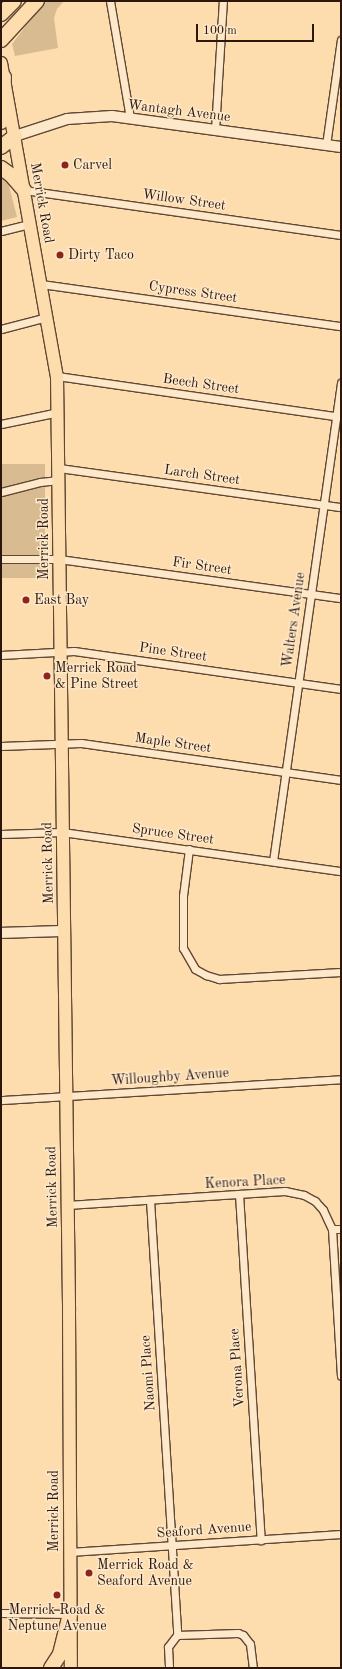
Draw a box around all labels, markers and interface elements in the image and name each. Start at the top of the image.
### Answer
scale bar [198,16,316,42]
text: 100 m [203,25,237,37]
street label: Wantagh Avenue [127,96,231,126]
place label: Carvel [73,157,112,173]
marker: Carvel [60,160,70,170]
street label: Merrick Road [27,161,57,245]
street label: Willow Street [141,186,227,214]
place label: Dirty Taco [68,247,134,263]
marker: Dirty Taco [55,250,65,260]
street label: Cypress Street [148,277,238,307]
street label: Beech Street [162,370,240,398]
street label: Larch Street [163,461,241,489]
street label: Merrick Road [36,498,52,580]
street label: Fir Street [171,554,233,578]
street label: Walters Avenue [279,571,309,669]
place label: East Bay [34,592,89,608]
marker: East Bay [21,595,31,605]
street label: Pine Street [138,639,208,665]
place label: Merrick Road & Pine Street [55,660,138,692]
marker: Merrick Road & Pine Street [42,671,52,681]
street label: Maple Street [134,729,212,757]
street label: Spruce Street [131,820,215,848]
street label: Merrick Road [39,822,57,904]
street label: Willoughby Avenue [110,1064,230,1090]
street label: Merrick Road [43,1146,61,1228]
street label: Kenora Place [204,1171,286,1193]
street label: Verona Place [226,1328,248,1408]
street label: Naomi Place [137,1334,159,1412]
street label: Merrick Road [46,1470,62,1552]
street label: Seaford Avenue [156,1518,252,1542]
place label: Merrick Road & Seaford Avenue [97,1557,194,1590]
marker: Merrick Road & Seaford Avenue [84,1568,94,1578]
marker: Merrick Road & Neptune Avenue [52,1590,62,1600]
place label: Merrick Road & Neptune Avenue [7,1602,107,1634]

